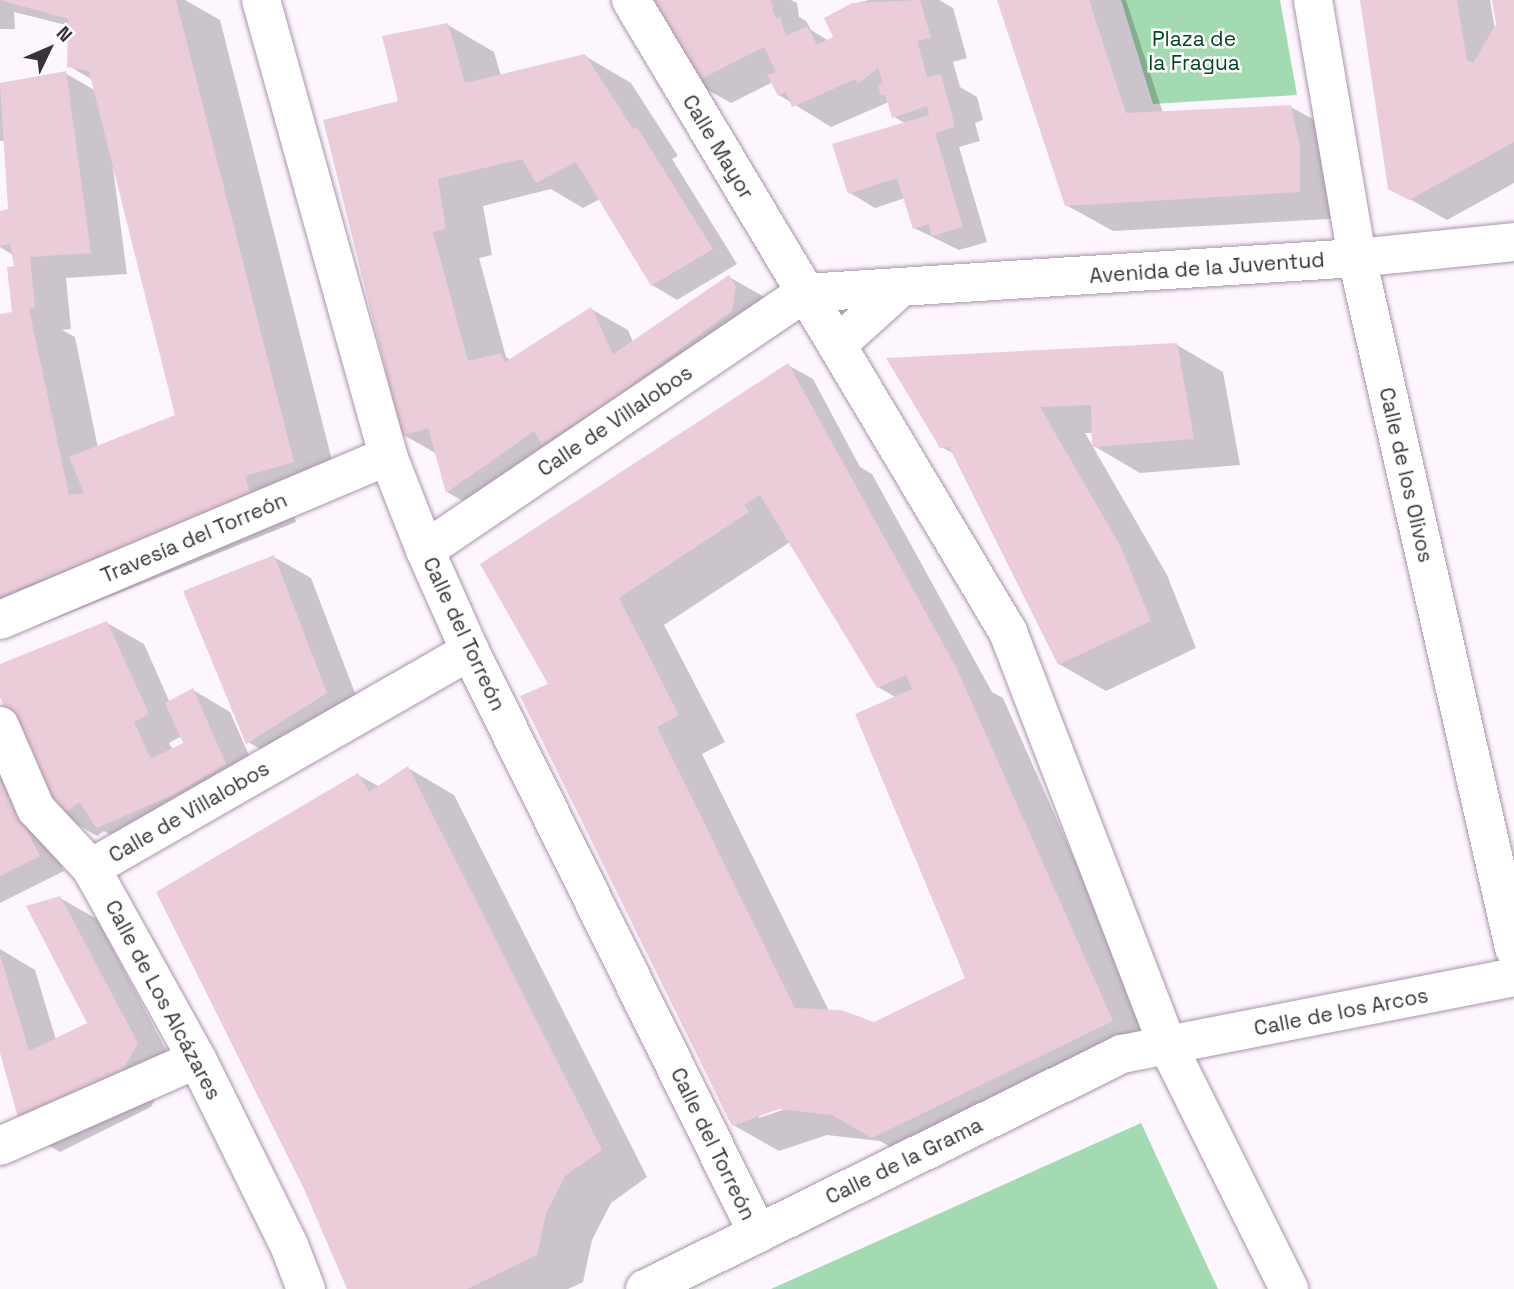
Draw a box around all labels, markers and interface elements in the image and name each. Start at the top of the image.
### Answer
north arrow [14,14,84,84]
text: N [51,21,78,47]
park label: Plaza de la Fragua [1148,26,1240,76]
street label: Calle Mayor [677,90,759,204]
street label: Avenida de la Juventud [1088,247,1326,289]
street label: Calle de Villalobos [533,360,697,482]
street label: Calle de los Olivos [1374,385,1438,565]
street label: Travesía del Torreón [97,487,291,589]
street label: Calle del Torreón [417,553,511,715]
street label: Calle de Villalobos [104,756,274,868]
street label: Calle de Los Alcázares [100,896,226,1104]
street label: Calle de los Arcos [1252,983,1430,1041]
street label: Calle del Torreón [665,1063,761,1225]
street label: Calle de la Grama [822,1112,986,1210]

